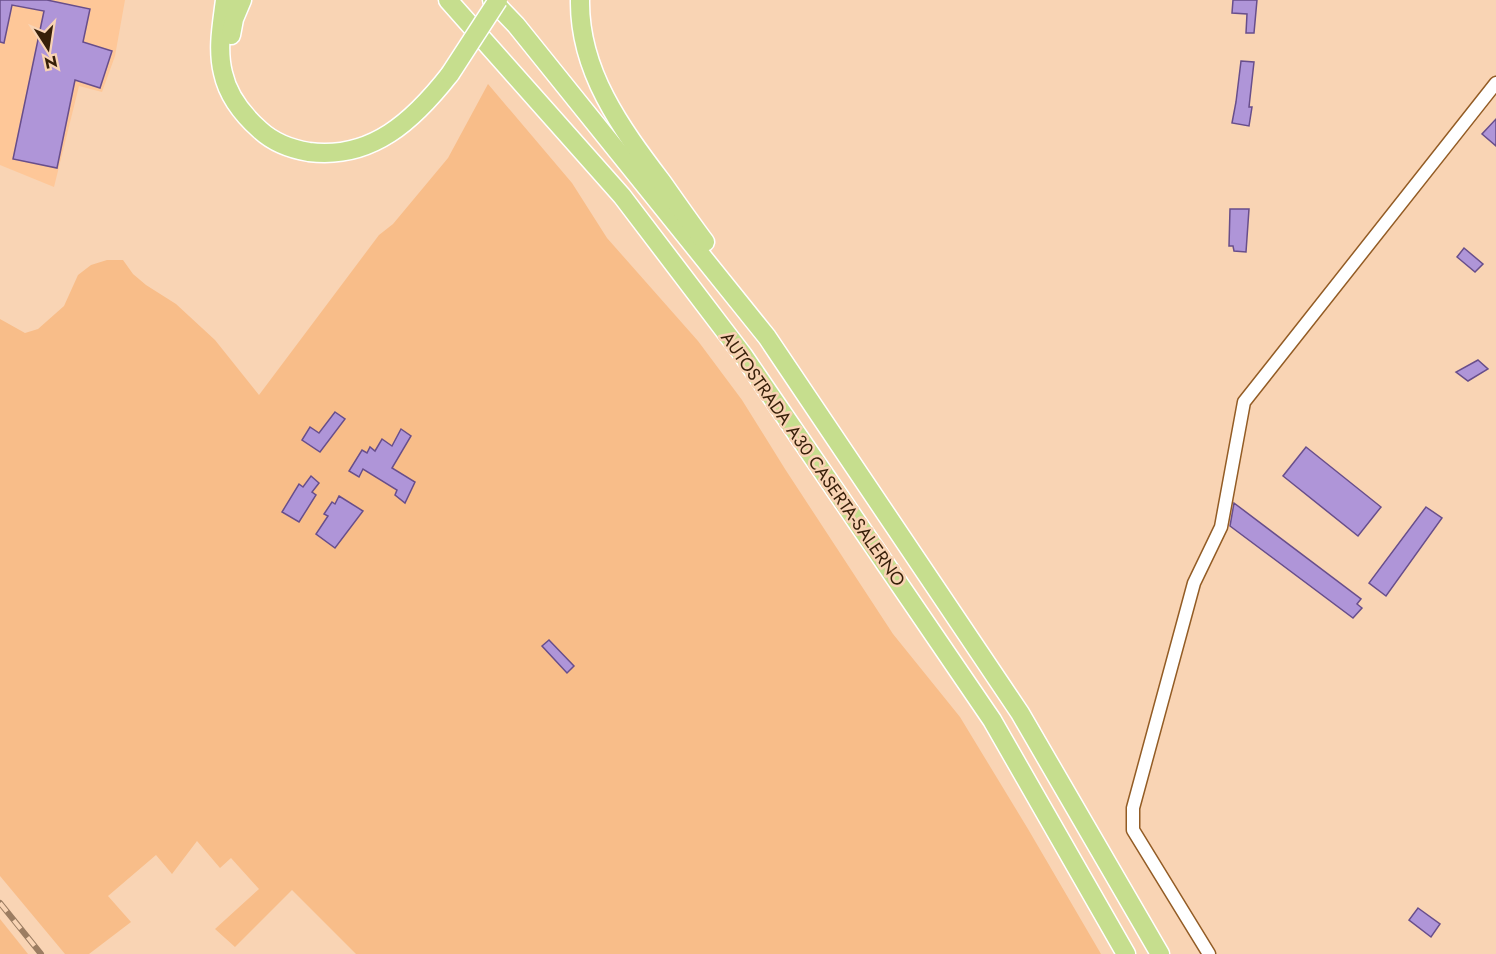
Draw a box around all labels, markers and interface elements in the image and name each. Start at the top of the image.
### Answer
north arrow [18,18,78,78]
text: N [42,50,60,75]
street label: AUTOSTRADA A30 CASERTA-SALERNO [715,326,911,592]

